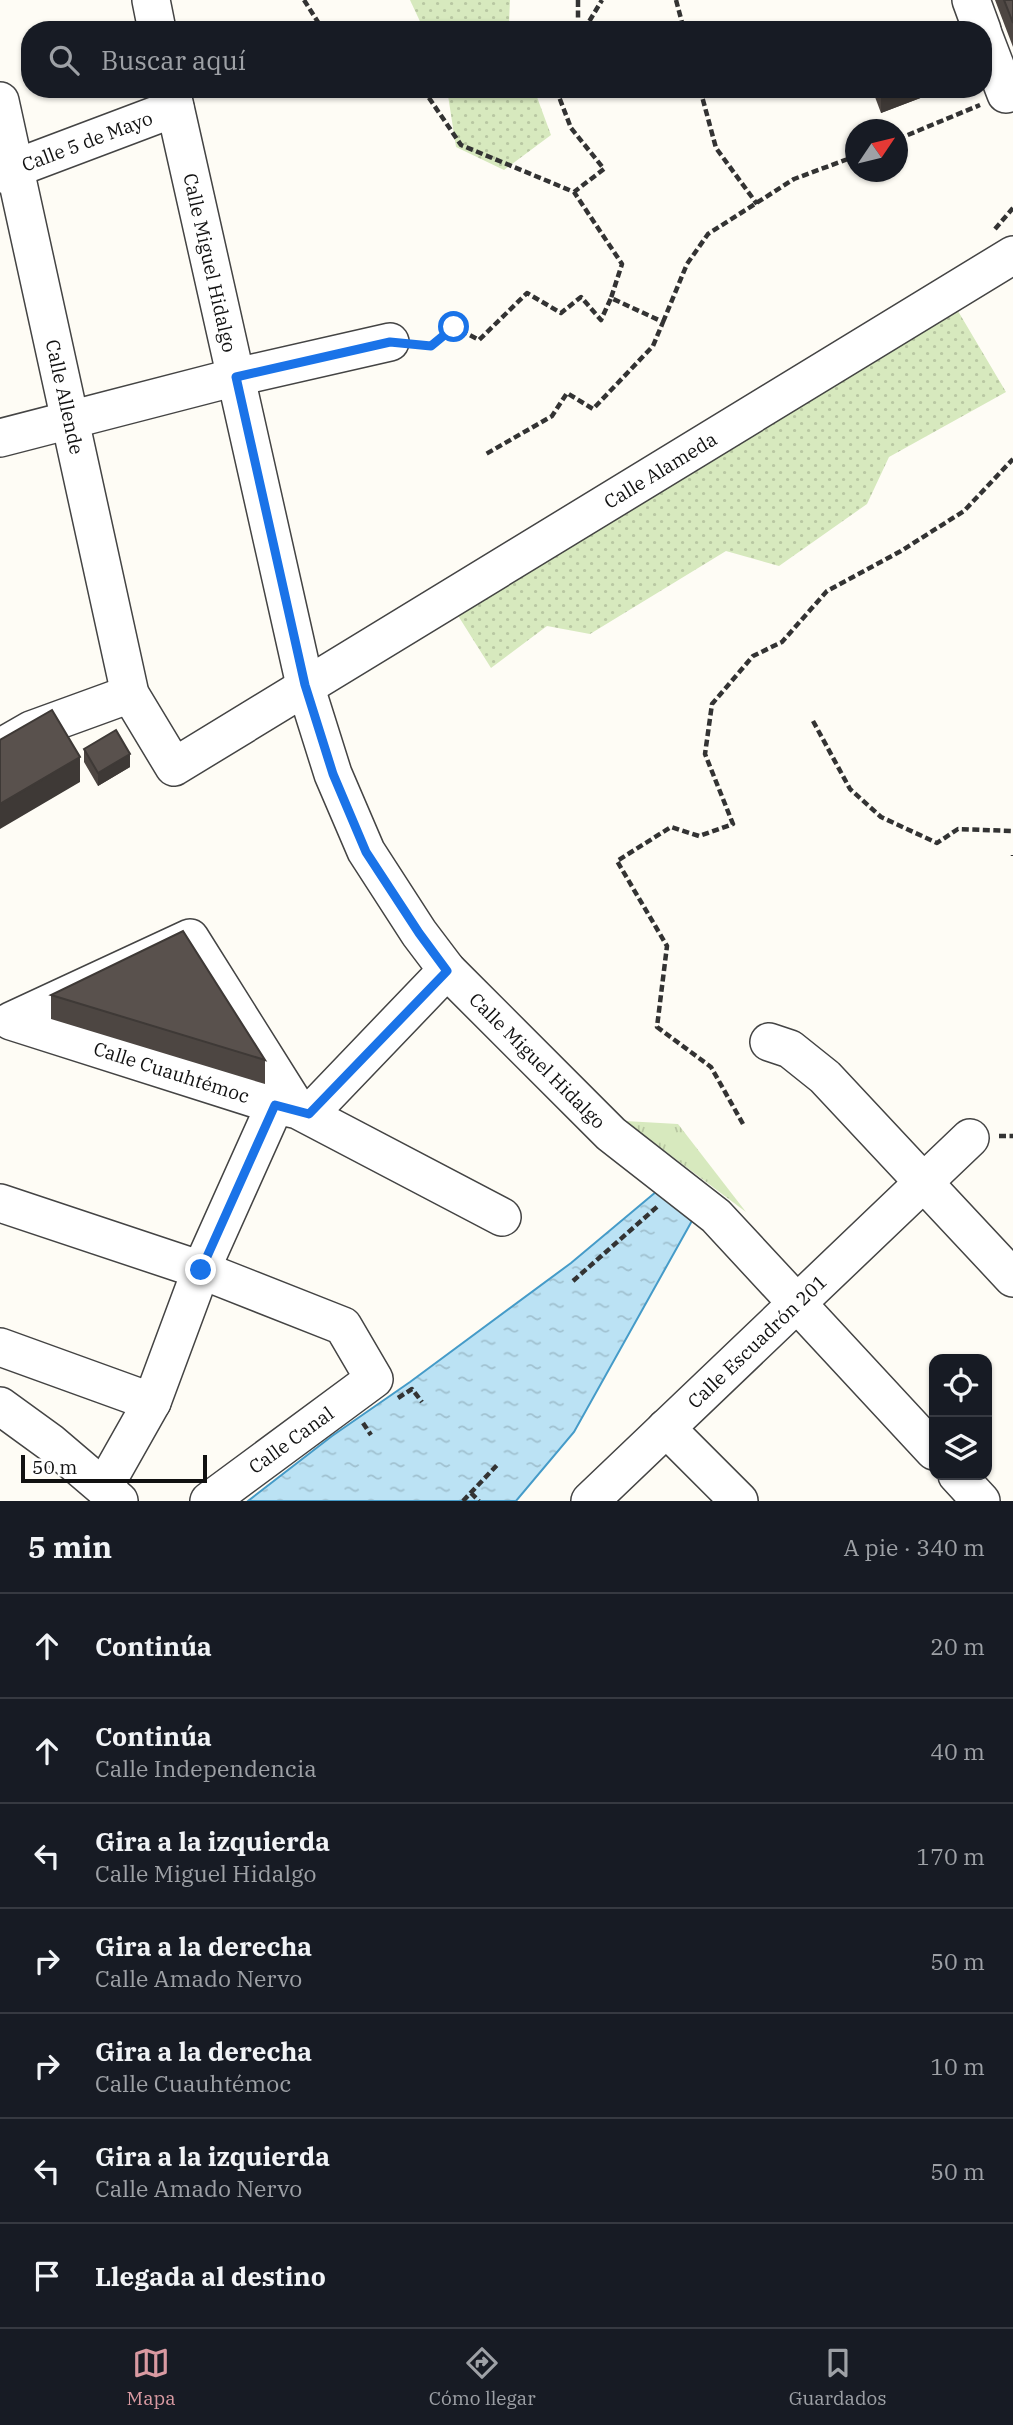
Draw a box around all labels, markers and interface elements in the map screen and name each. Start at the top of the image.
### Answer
search box [21,21,992,98]
icon: search [45,41,83,79]
text: Buscar aquí [101,43,246,77]
street label: Calle 5 de Mayo [18,106,156,177]
north arrow [845,119,908,182]
street label: Calle Miguel Hidalgo [178,171,242,355]
route start [438,311,469,342]
street label: Calle Allende [41,337,89,457]
street label: Calle Alameda [599,427,721,514]
street label: Calle Miguel Hidalgo [464,987,611,1134]
street label: Calle Cuauhtémoc [91,1036,253,1108]
route end [185,1254,216,1285]
street label: Calle Escuadrón 201 [682,1269,832,1413]
map controls [929,1354,992,1480]
button: locate [929,1354,992,1417]
street label: Calle Canal [244,1401,338,1479]
button: layers [929,1417,992,1480]
scale bar [21,1452,206,1484]
text: 50 m [32,1455,77,1479]
text: 5 min [28,1527,112,1566]
text: A pie · 340 m [843,1532,985,1562]
icon: ahead [28,1627,66,1665]
text: Continúa [95,1629,212,1663]
text: 20 m [930,1631,985,1661]
text: Continúa [95,1719,212,1753]
icon: ahead [28,1732,66,1770]
text: 40 m [930,1736,985,1766]
text: Calle Independencia [95,1753,317,1783]
text: Gira a la izquierda [95,1824,330,1858]
icon: left [28,1837,66,1875]
text: 170 m [916,1841,985,1871]
text: Calle Miguel Hidalgo [95,1858,316,1888]
text: Gira a la derecha [95,1929,312,1963]
icon: right [28,1942,66,1980]
text: 50 m [930,1946,985,1976]
text: Calle Amado Nervo [95,1963,302,1993]
text: Gira a la derecha [95,2034,312,2068]
icon: right [28,2047,66,2085]
text: 10 m [930,2051,985,2081]
text: Calle Cuauhtémoc [95,2068,291,2098]
text: Gira a la izquierda [95,2139,330,2173]
icon: left [28,2152,66,2190]
text: 50 m [930,2156,985,2186]
text: Calle Amado Nervo [95,2173,302,2203]
icon: arrive [28,2257,66,2295]
text: Llegada al destino [95,2259,326,2293]
tab: Mapa [127,2344,176,2410]
tab: Cómo llegar [429,2344,536,2410]
tab: Guardados [789,2344,886,2410]

